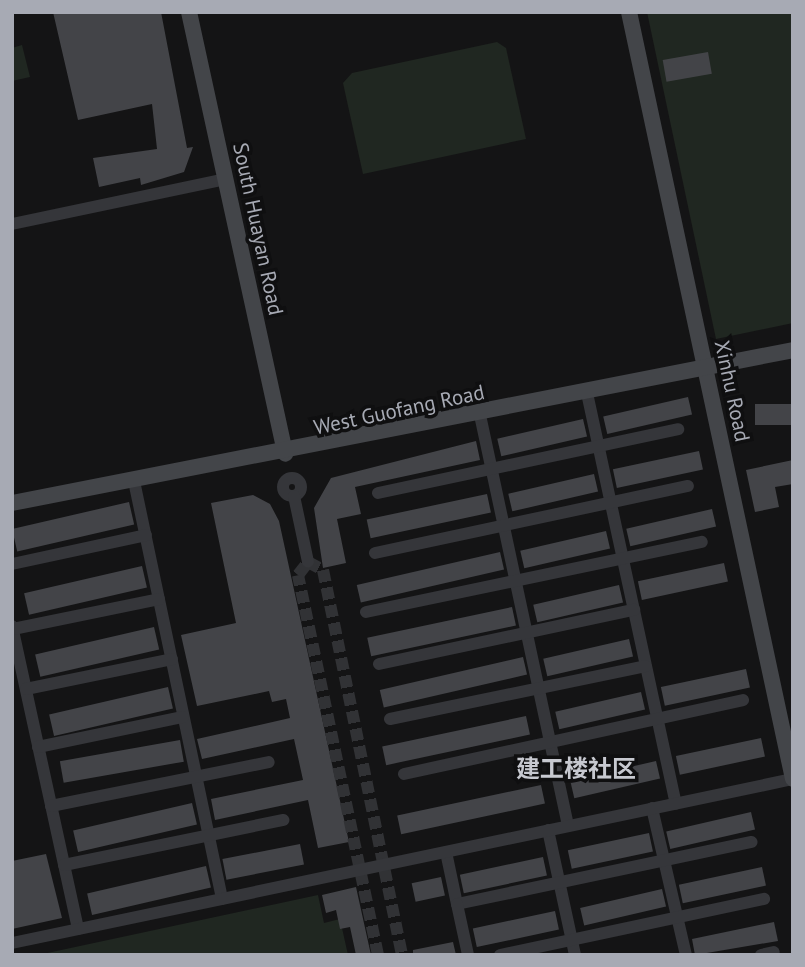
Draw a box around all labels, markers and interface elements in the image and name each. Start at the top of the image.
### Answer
street label: South Huayan Road [227,141,289,317]
street label: Xinhu Road [709,338,755,444]
street label: West Guofang Road [311,380,487,440]
district label: 建工楼社区 [516,755,636,783]

